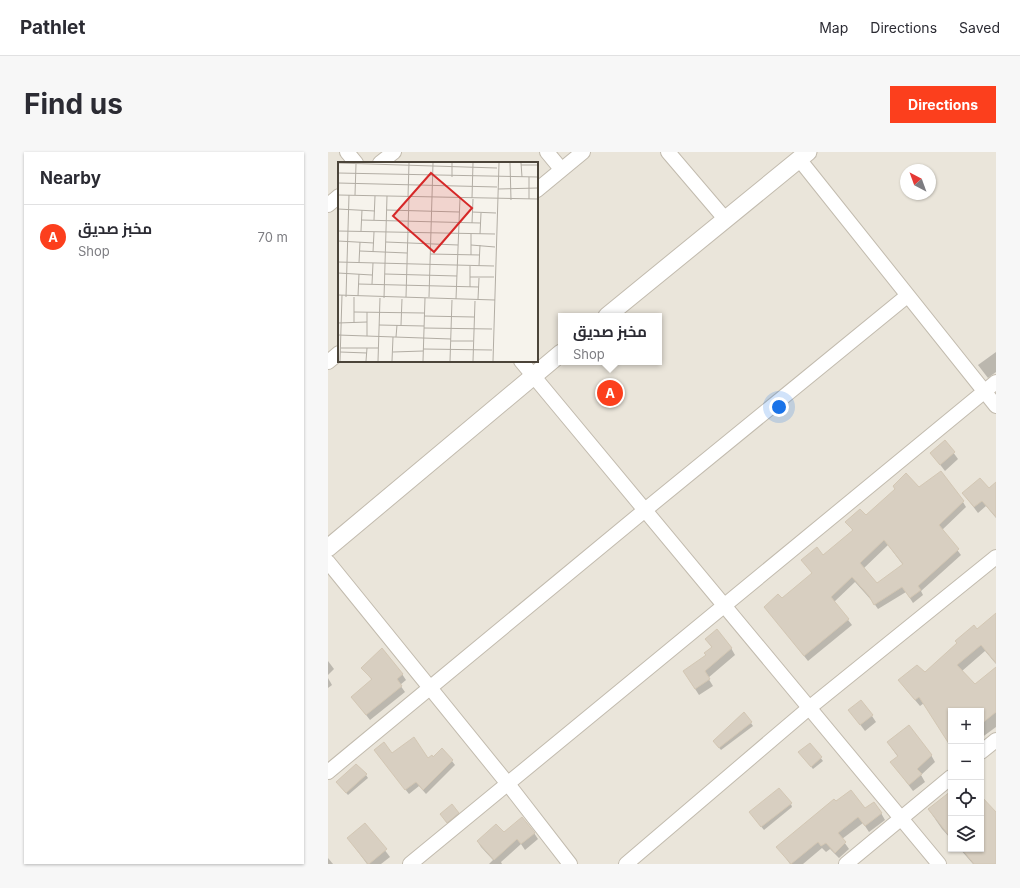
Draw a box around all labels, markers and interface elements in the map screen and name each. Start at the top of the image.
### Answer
text: Pathlet [20,16,85,39]
text: Map [819,19,848,36]
text: Directions [870,19,937,36]
text: Saved [959,19,1000,36]
button: Directions [890,86,996,123]
text: Find us [24,87,123,121]
inset map [338,162,538,362]
north arrow [900,164,936,200]
text: Nearby [40,168,101,188]
text: مخبز صديق [78,219,152,238]
text: A [48,229,58,245]
text: 70 m [258,229,288,245]
text: Shop [78,243,110,259]
popup [558,313,662,365]
text: مخبز صديق [573,322,647,341]
text: Shop [573,346,605,362]
pin: A [597,378,623,408]
your location [769,397,789,417]
map controls [948,708,984,852]
button: + [948,708,984,744]
button: − [948,744,984,780]
button: locate [948,780,984,816]
button: layers [948,816,984,852]

